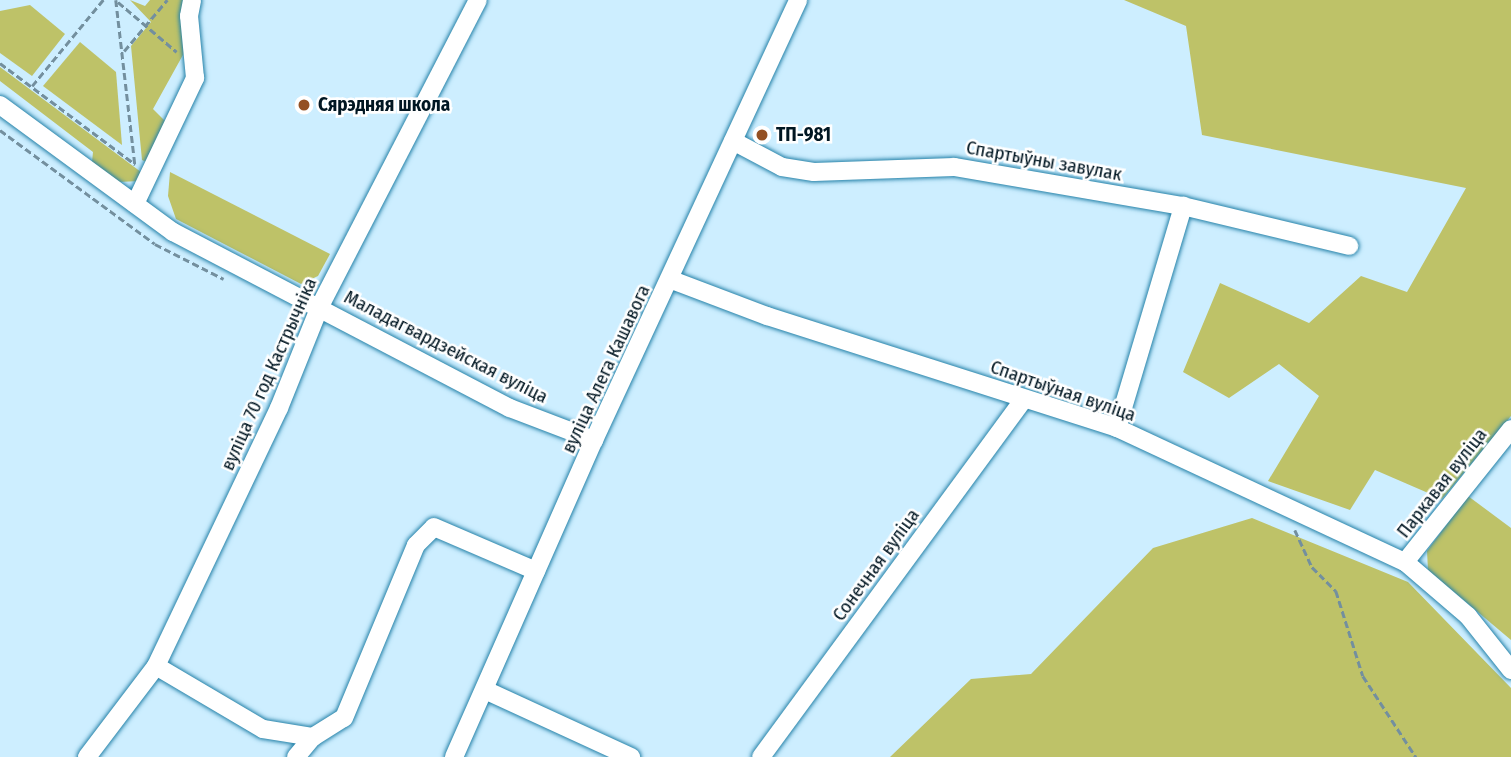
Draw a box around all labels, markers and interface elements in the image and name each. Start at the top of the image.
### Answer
place label: Сярэдняя школа [318,94,450,116]
marker: Сярэдняя школа [296,97,312,113]
place label: ТП-981 [776,124,831,146]
marker: ТП-981 [754,127,770,143]
street label: Спартыўны завулак [964,136,1124,186]
street label: вуліца 70 год Кастрычніка [216,274,322,474]
street label: вуліца Алега Кашавога [557,281,655,457]
street label: Маладагвардзейская вуліца [340,286,552,408]
street label: Спартыўная вуліца [987,355,1139,427]
street label: Паркавая вуліца [1392,424,1492,542]
street label: Сонечная вуліца [828,505,924,625]

